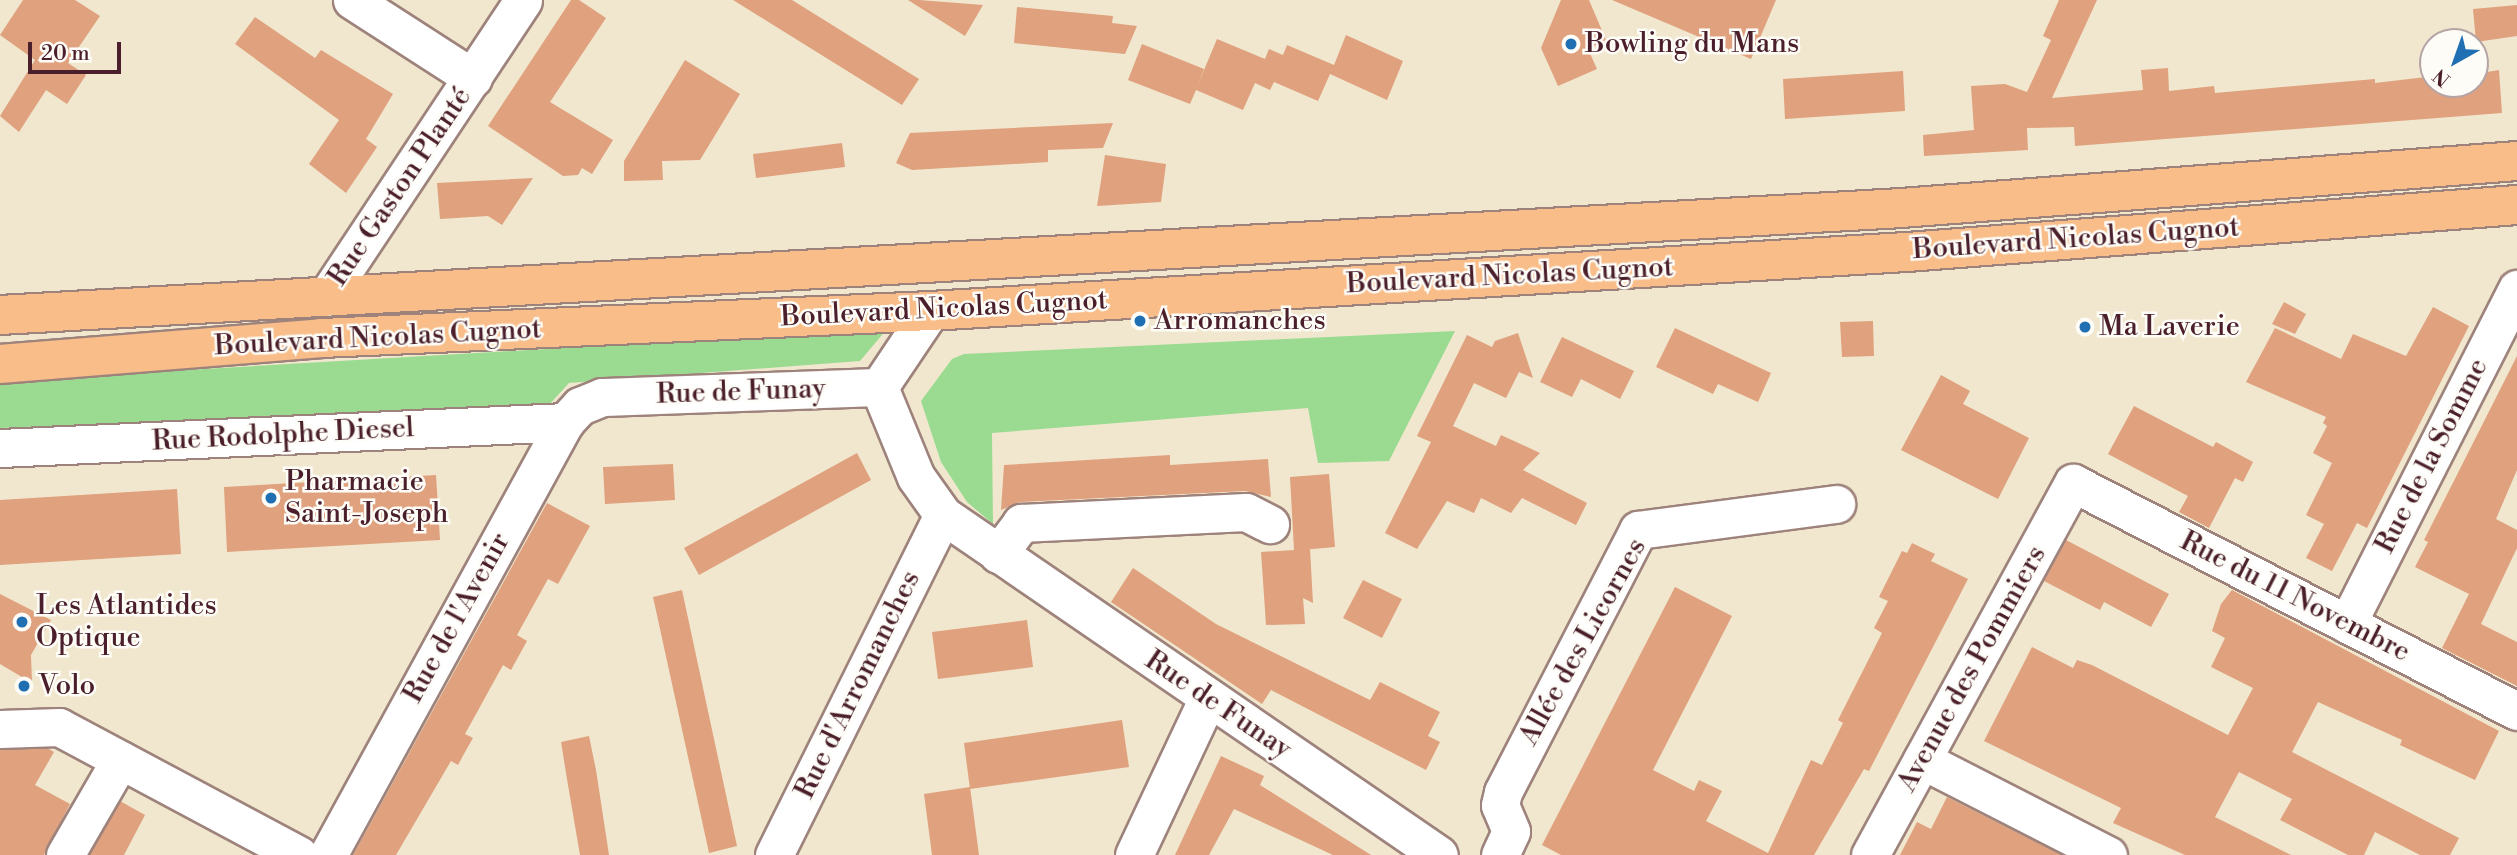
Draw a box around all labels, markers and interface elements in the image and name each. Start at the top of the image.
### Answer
place label: Bowling du Mans [1585,27,1799,61]
scale bar [32,28,124,72]
north arrow [2419,28,2489,98]
marker: Bowling du Mans [1563,36,1579,52]
text: 20 m [41,41,90,67]
text: N [2428,64,2455,92]
street label: Rue Gaston Planté [321,81,479,293]
street label: Boulevard Nicolas Cugnot [1911,211,2241,267]
street label: Boulevard Nicolas Cugnot [1346,251,1674,301]
street label: Boulevard Nicolas Cugnot [780,284,1108,334]
place label: Arromanches [1154,304,1326,338]
place label: Ma Laverie [2099,310,2240,344]
street label: Boulevard Nicolas Cugnot [214,313,542,363]
marker: Arromanches [1132,313,1148,329]
marker: Ma Laverie [2077,319,2093,335]
street label: Rue de la Somme [2368,353,2496,559]
street label: Rue de Funay [656,372,826,412]
street label: Rue Rodolphe Diesel [151,411,415,459]
place label: Pharmacie Saint-Joseph [285,465,448,531]
marker: Pharmacie Saint-Joseph [263,490,279,506]
street label: Rue du 11 Novembre [2174,524,2416,670]
street label: Rue de l'Avenir [396,527,518,709]
street label: Allée des Licornes [1512,533,1654,751]
street label: Avenue des Pommiers [1890,540,2054,798]
street label: Rue d'Arromanches [788,566,928,804]
place label: Les Atlantides Optique [36,589,217,655]
marker: Les Atlantides Optique [14,614,30,630]
street label: Rue de Funay [1138,644,1298,766]
place label: Volo [38,669,95,703]
marker: Volo [16,678,32,694]

